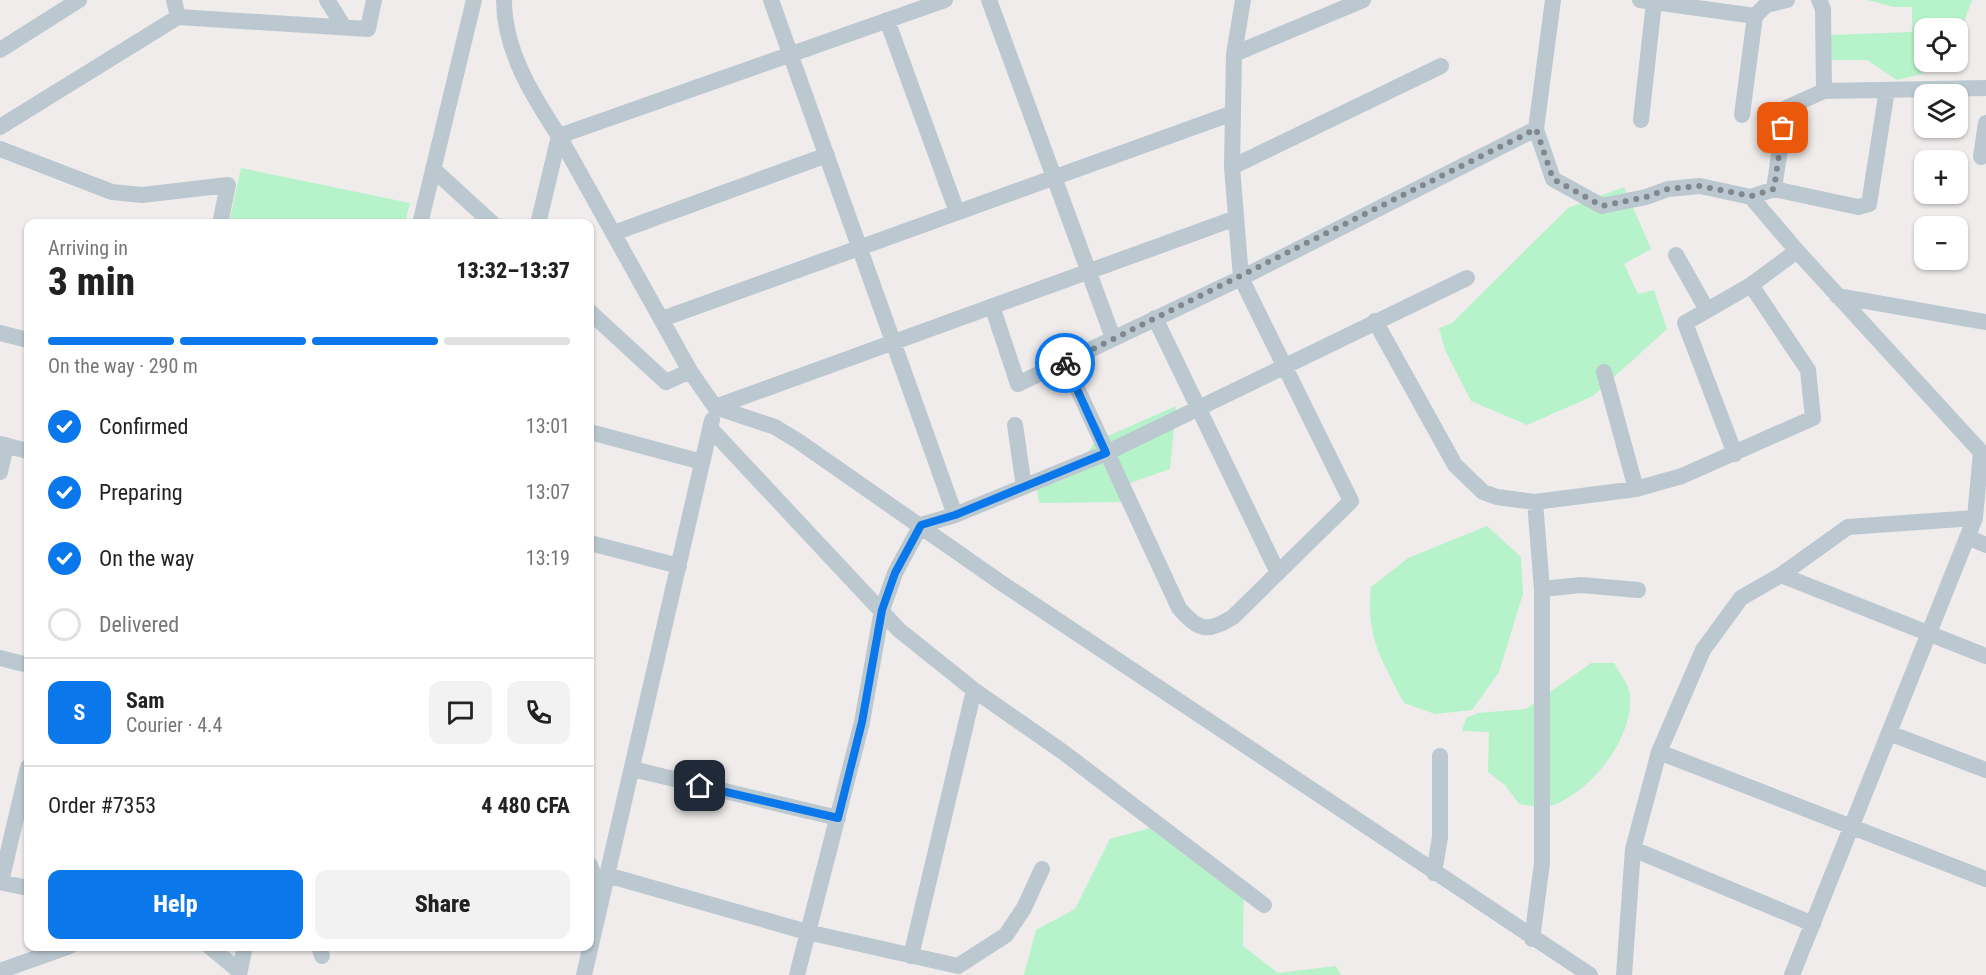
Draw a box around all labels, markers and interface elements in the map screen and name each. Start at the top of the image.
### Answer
map controls [1914,18,1968,270]
button: locate [1914,18,1968,72]
button: layers [1914,84,1968,138]
pin [1757,102,1808,153]
icon: bag [1766,111,1799,144]
button: + [1914,150,1968,204]
button: − [1914,216,1968,270]
text: Arriving in [48,236,128,260]
text: 13:32–13:37 [456,258,570,283]
text: 3 min [48,259,135,305]
courier [1035,333,1095,393]
icon: bike [1049,347,1082,380]
text: On the way · 290 m [48,354,198,378]
icon: check [48,410,81,443]
text: Confirmed [99,414,188,439]
text: 13:01 [526,414,570,438]
icon: check [48,476,81,509]
text: Preparing [99,480,183,505]
text: 13:07 [526,480,570,504]
icon: check [48,542,81,575]
text: On the way [99,546,194,571]
text: 13:19 [526,546,570,570]
text: Delivered [99,612,179,637]
button: chat [429,681,492,744]
button: phone [507,681,570,744]
text: Sam [126,688,165,713]
text: S [74,700,85,725]
text: Courier · 4.4 [126,713,222,737]
pin [674,760,725,811]
icon: home [683,769,716,802]
text: Order #7353 [48,793,156,818]
text: 4 480 CFA [481,793,570,818]
button: Help [48,870,303,939]
button: Share [315,870,570,939]

